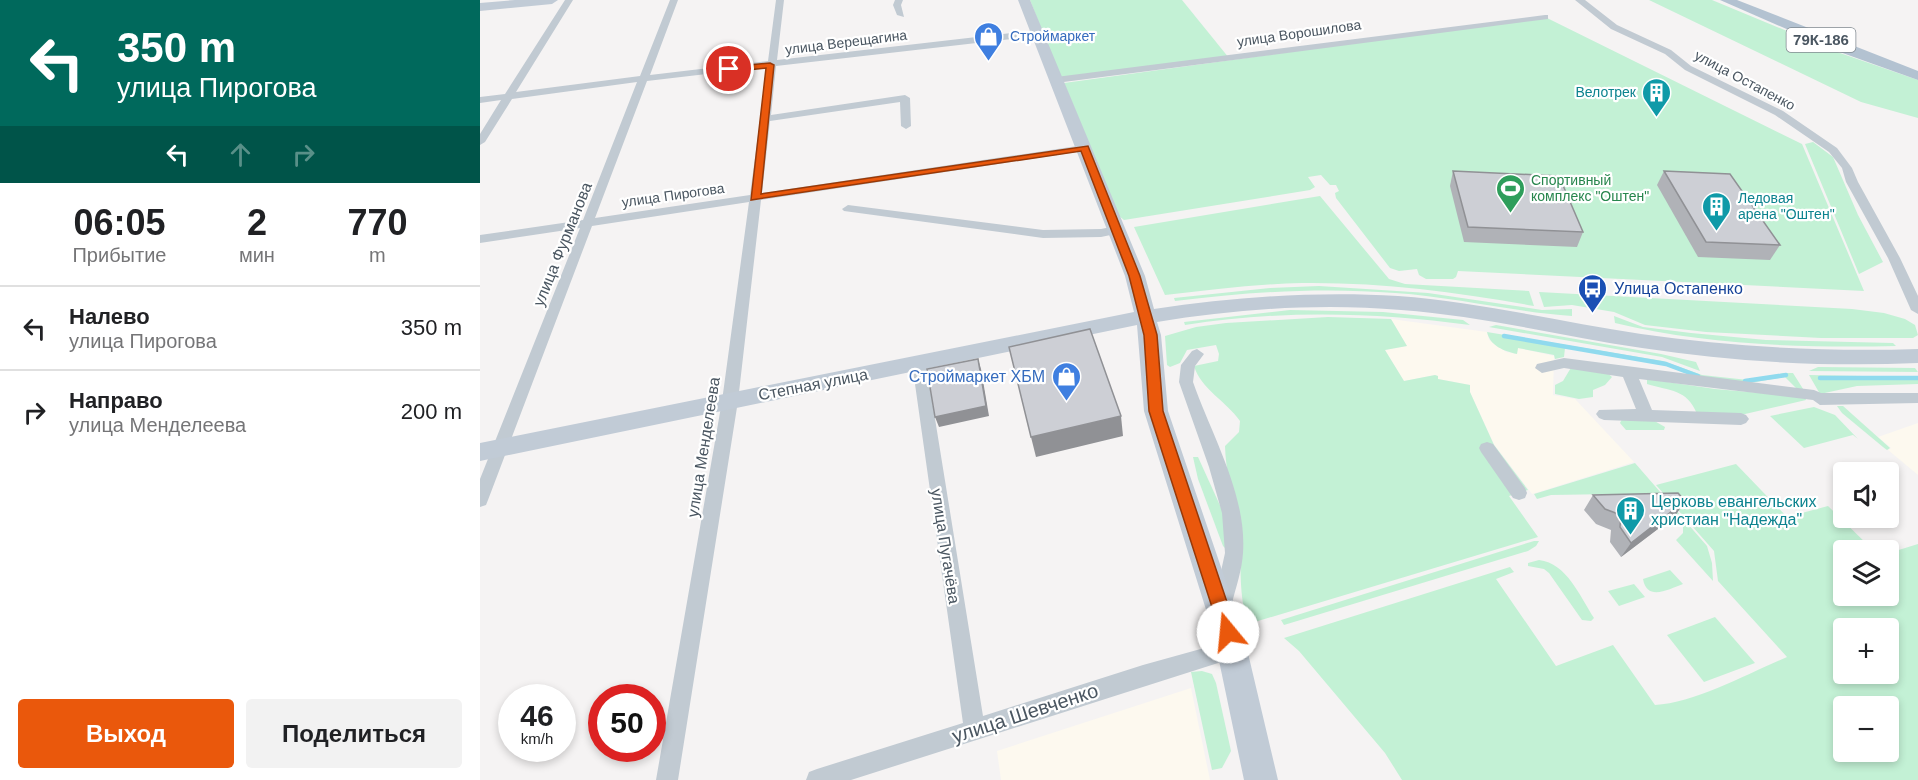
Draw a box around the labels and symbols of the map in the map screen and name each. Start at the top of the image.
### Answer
street label: улица Ворошилова [1236,16,1362,50]
shop icon: Строймаркет [973,20,1005,62]
street label: улица Верещагина [784,27,908,57]
place label: Строймаркет [1010,28,1096,44]
road number: 79К-186 [1786,28,1856,52]
pin [703,43,754,94]
street label: улица Остапенко [1692,47,1798,113]
building icon: Велотрек [1641,76,1673,118]
place label: Велотрек [1575,84,1637,100]
sports icon: Спортивный комплекс "Оштен" [1494,172,1526,214]
place label: Спортивный комплекс "Оштен" [1531,172,1649,204]
street label: улица Фурманова [530,180,595,309]
street label: улица Пирогова [621,180,726,210]
building icon: Ледовая арена "Оштен" [1701,190,1733,232]
place label: Ледовая арена "Оштен" [1738,190,1835,222]
bus stop icon: Улица Остапенко [1577,272,1609,314]
place label: Улица Остапенко [1614,280,1743,297]
shop icon: Строймаркет ХБМ [1050,360,1082,402]
street label: Степная улица [757,366,869,403]
place label: Строймаркет ХБМ [909,368,1045,385]
street label: улица Менделеева [684,376,723,518]
street label: улица Пугачёва [928,487,963,605]
place label: Церковь евангельских христиан "Надежда" [1651,493,1816,528]
building icon: Церковь евангельских христиан "Надежда" [1614,494,1646,536]
position arrow [1196,600,1260,664]
street label: улица Шевченко [949,679,1101,747]
speed limit sign: 50 [588,684,666,762]

